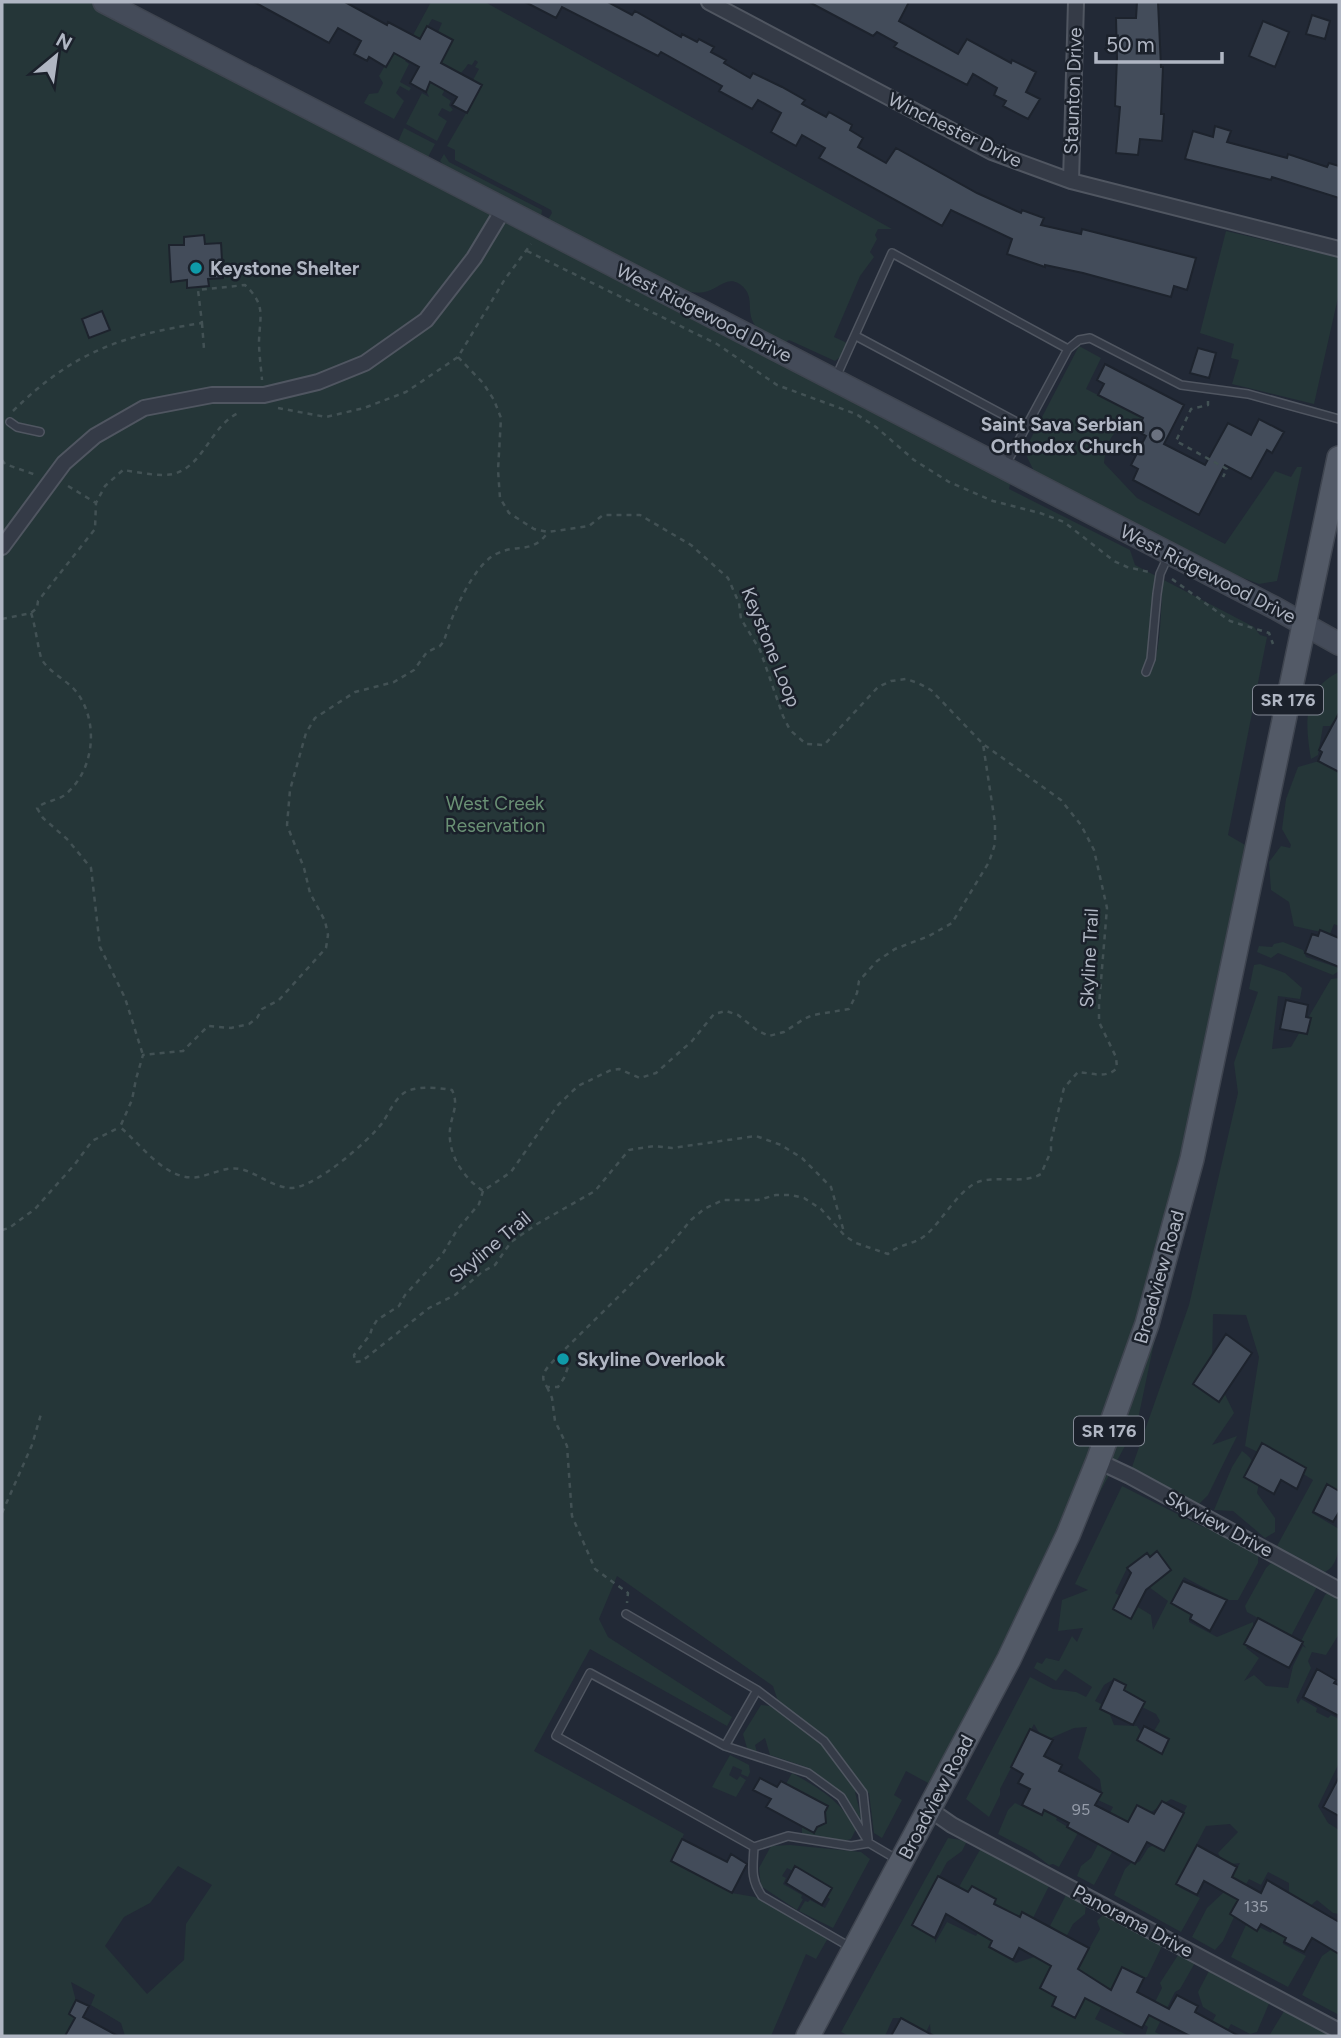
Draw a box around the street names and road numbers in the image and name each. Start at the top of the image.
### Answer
street label: Staunton Drive [1059,27,1087,155]
street label: Winchester Drive [884,88,1026,172]
street label: West Ridgewood Drive [612,259,796,367]
street label: West Ridgewood Drive [1116,520,1300,628]
street label: Keystone Loop [736,584,806,710]
road number: SR 176 [1253,686,1323,714]
street label: Skyline Trail [1075,908,1103,1008]
street label: Skyline Trail [445,1206,535,1288]
street label: Broadview Road [1129,1208,1189,1346]
road number: SR 176 [1074,1416,1144,1446]
street label: Skyview Drive [1161,1486,1277,1562]
street label: Broadview Road [894,1731,978,1863]
street label: Panorama Drive [1069,1880,1197,1962]

